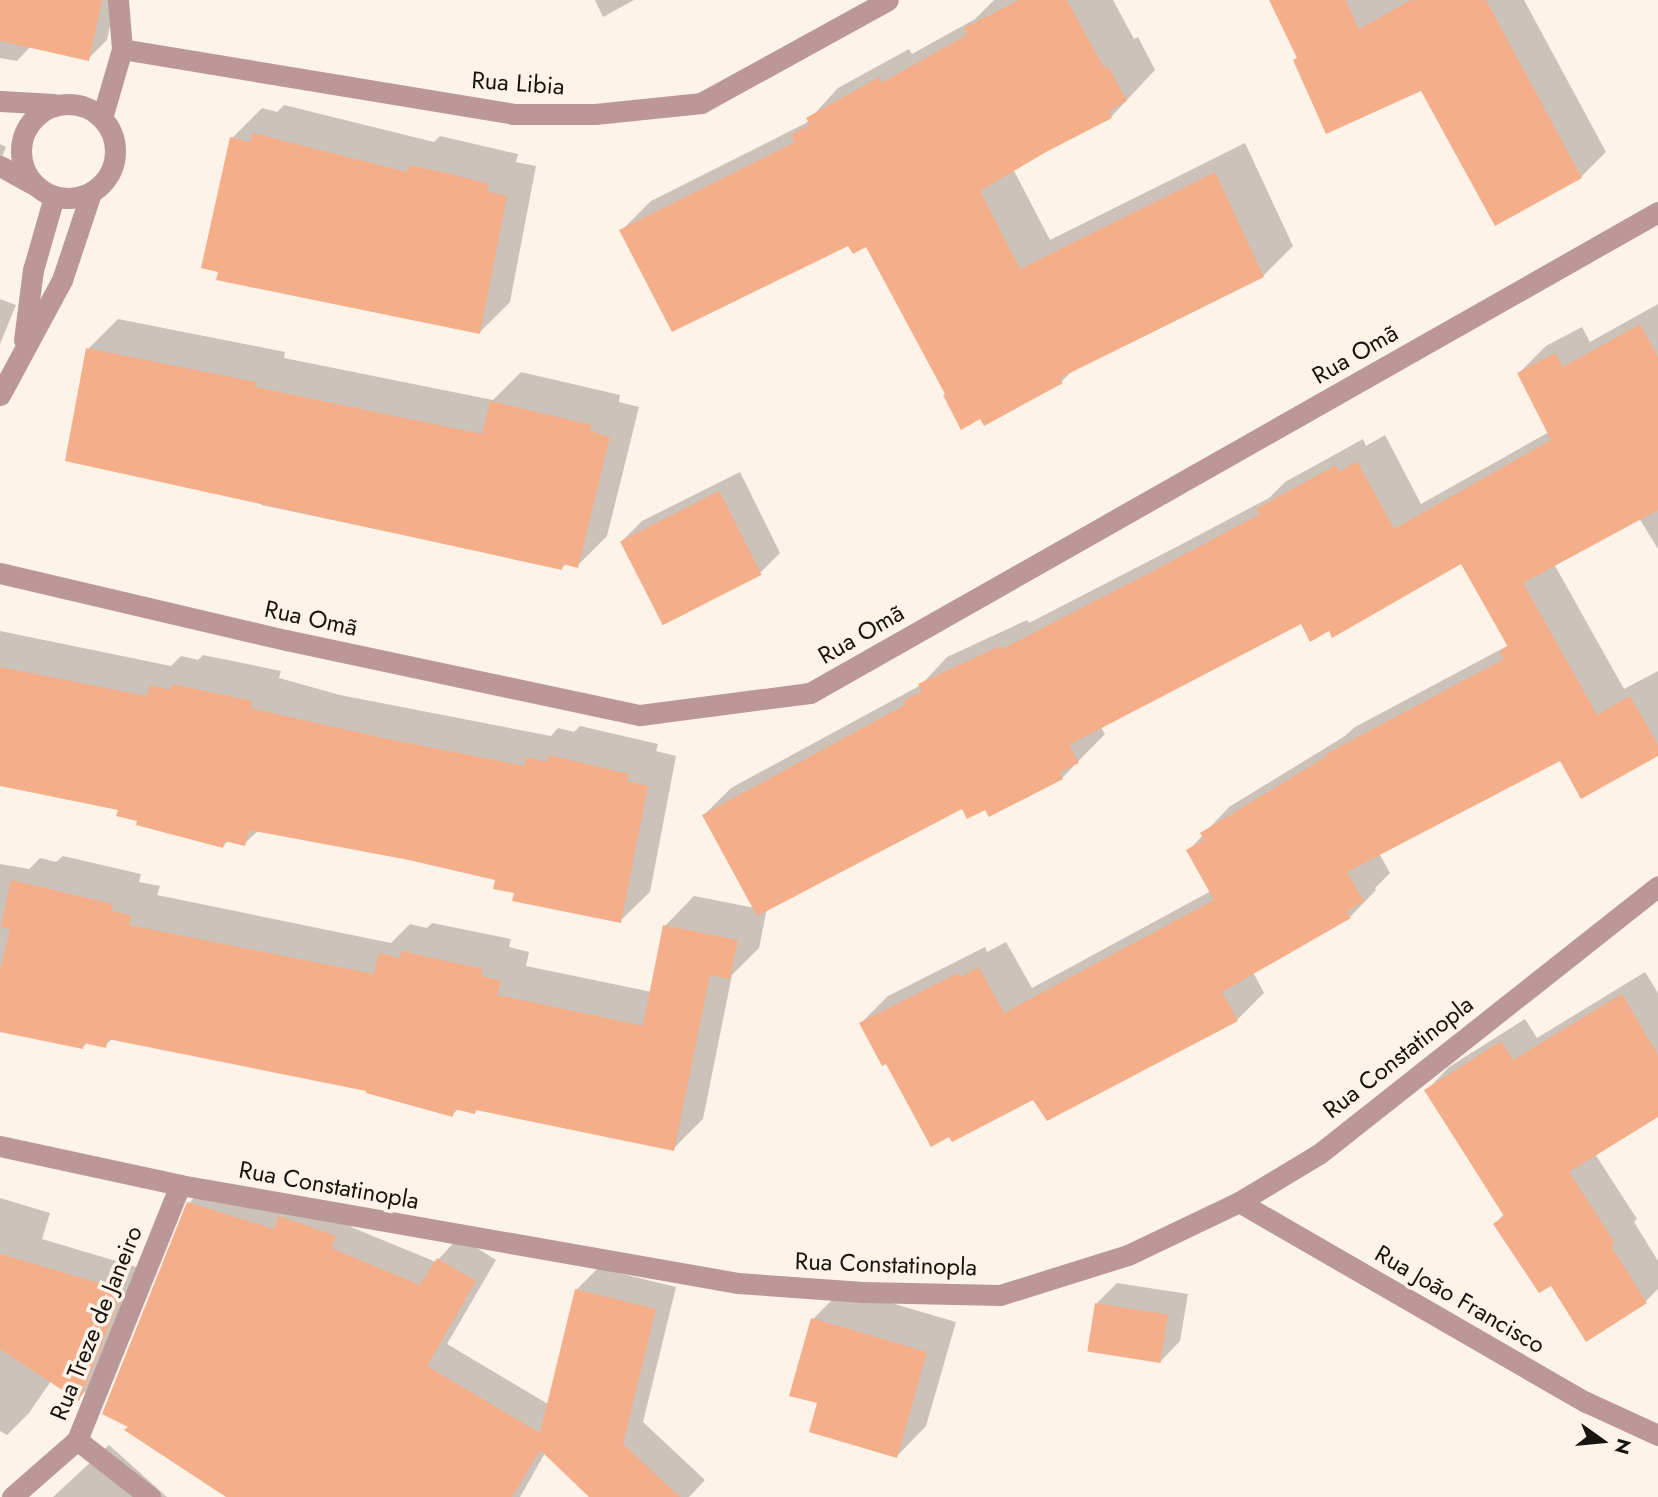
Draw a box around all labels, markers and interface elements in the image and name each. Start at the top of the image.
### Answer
street label: Rua Libia [470,65,566,101]
street label: Rua Omã [1307,318,1403,390]
street label: Rua Omã [262,594,360,642]
street label: Rua Omã [813,598,909,670]
street label: Rua Constatinopla [1317,990,1479,1124]
street label: Rua Constatinopla [237,1155,421,1215]
street label: Rua Treze de Janeiro [44,1222,148,1424]
street label: Rua João Francisco [1370,1239,1550,1359]
street label: Rua Constatinopla [794,1246,978,1282]
north arrow [1567,1406,1637,1476]
text: N [1608,1436,1638,1457]

